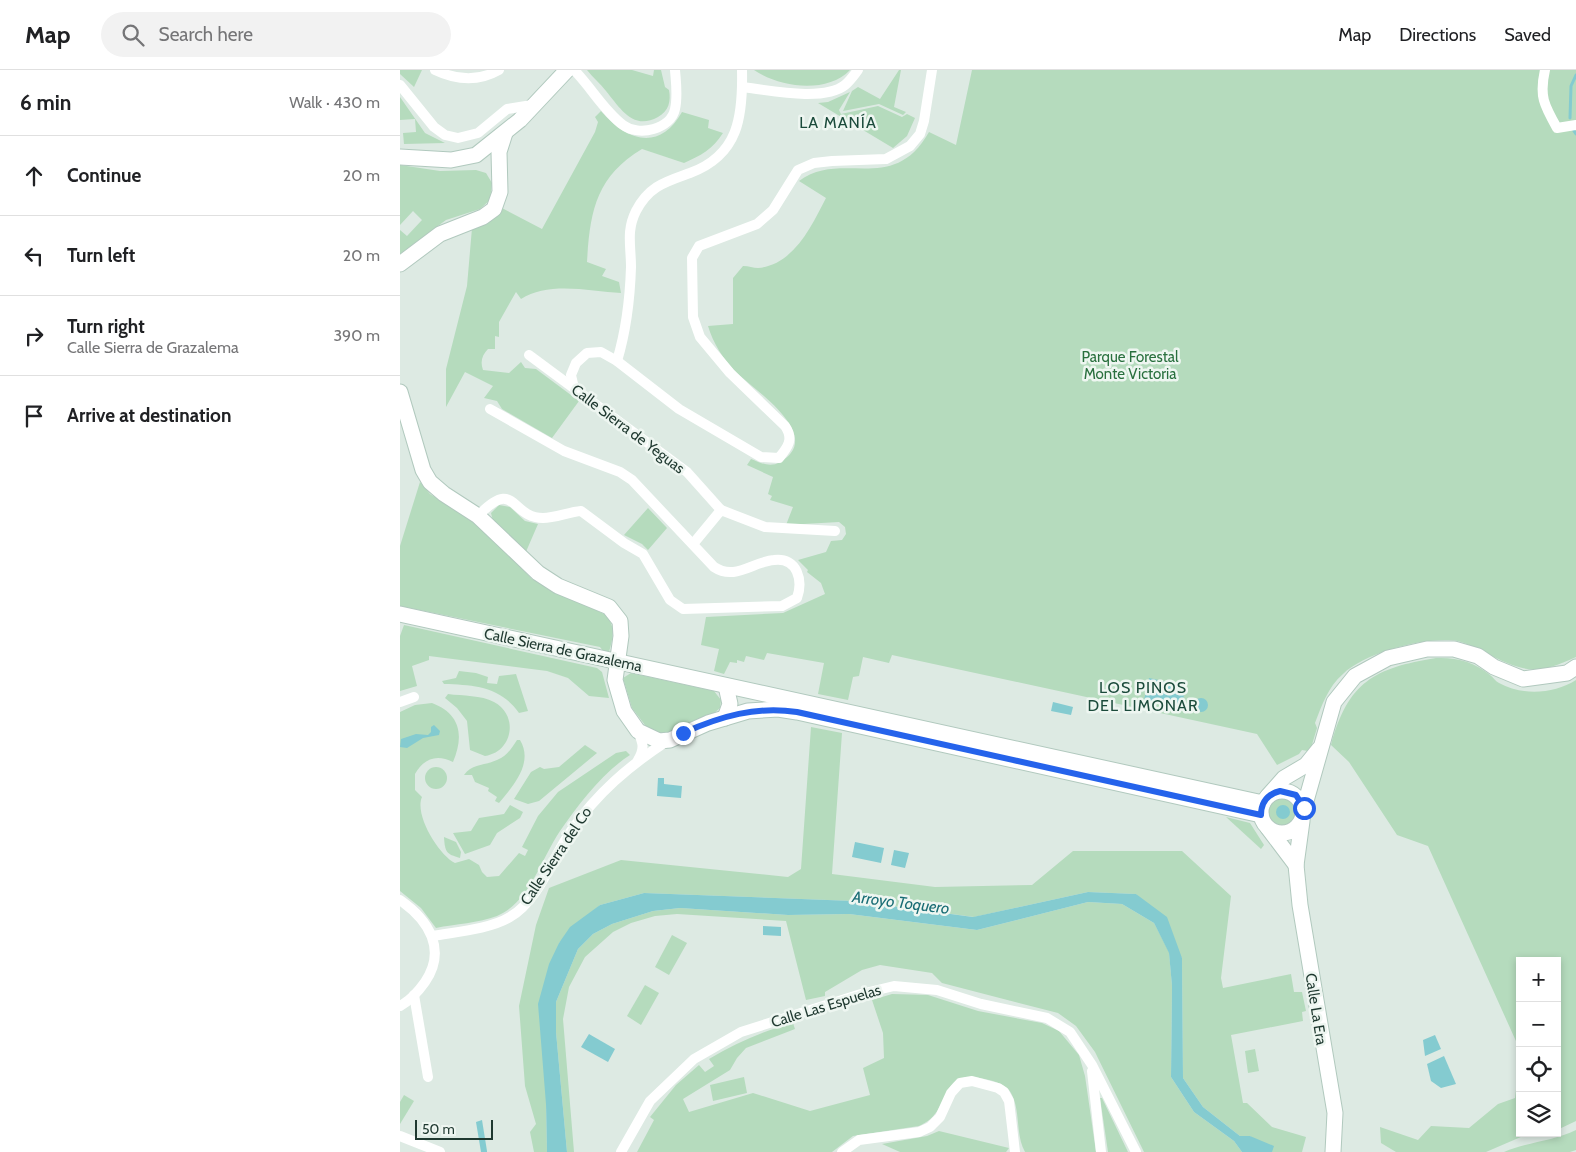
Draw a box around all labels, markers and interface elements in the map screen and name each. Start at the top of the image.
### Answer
search box [101,12,451,57]
text: Map [25,20,71,49]
icon: search [119,21,147,49]
text: Search here [159,23,253,46]
text: Map [1338,24,1371,46]
text: Directions [1399,24,1476,46]
text: Saved [1504,24,1551,46]
text: 6 min [20,90,71,115]
text: Walk · 430 m [289,93,380,112]
district label: LA MANÍA [799,113,877,132]
icon: ahead [20,162,48,190]
text: Continue [67,164,141,187]
text: 20 m [343,166,380,185]
icon: left [20,242,48,270]
text: Turn left [67,244,135,267]
text: 20 m [343,246,380,265]
text: Turn right [67,315,145,338]
icon: right [20,322,48,350]
text: 390 m [333,326,380,345]
text: Calle Sierra de Grazalema [67,338,239,357]
park label: Parque Forestal Monte Victoria [1081,348,1179,383]
street label: Calle Sierra de Yeguas [568,381,688,477]
icon: arrive [20,402,48,430]
text: Arrive at destination [67,404,231,427]
street label: Calle Sierra de Grazalema [482,624,644,676]
district label: LOS PINOS DEL LIMONAR [1087,678,1199,715]
route end [672,722,695,745]
route start [1293,797,1316,820]
street label: Calle Sierra del Co [517,804,595,908]
water label: Arroyo Toquero [850,887,951,918]
map controls [1516,957,1561,1137]
button: + [1516,957,1561,1002]
street label: Calle La Era [1301,972,1331,1047]
street label: Calle Las Espuelas [769,981,883,1031]
button: − [1516,1002,1561,1047]
button: locate [1516,1047,1561,1092]
button: layers [1516,1092,1561,1137]
scale bar [415,1117,492,1140]
text: 50 m [422,1120,455,1138]

